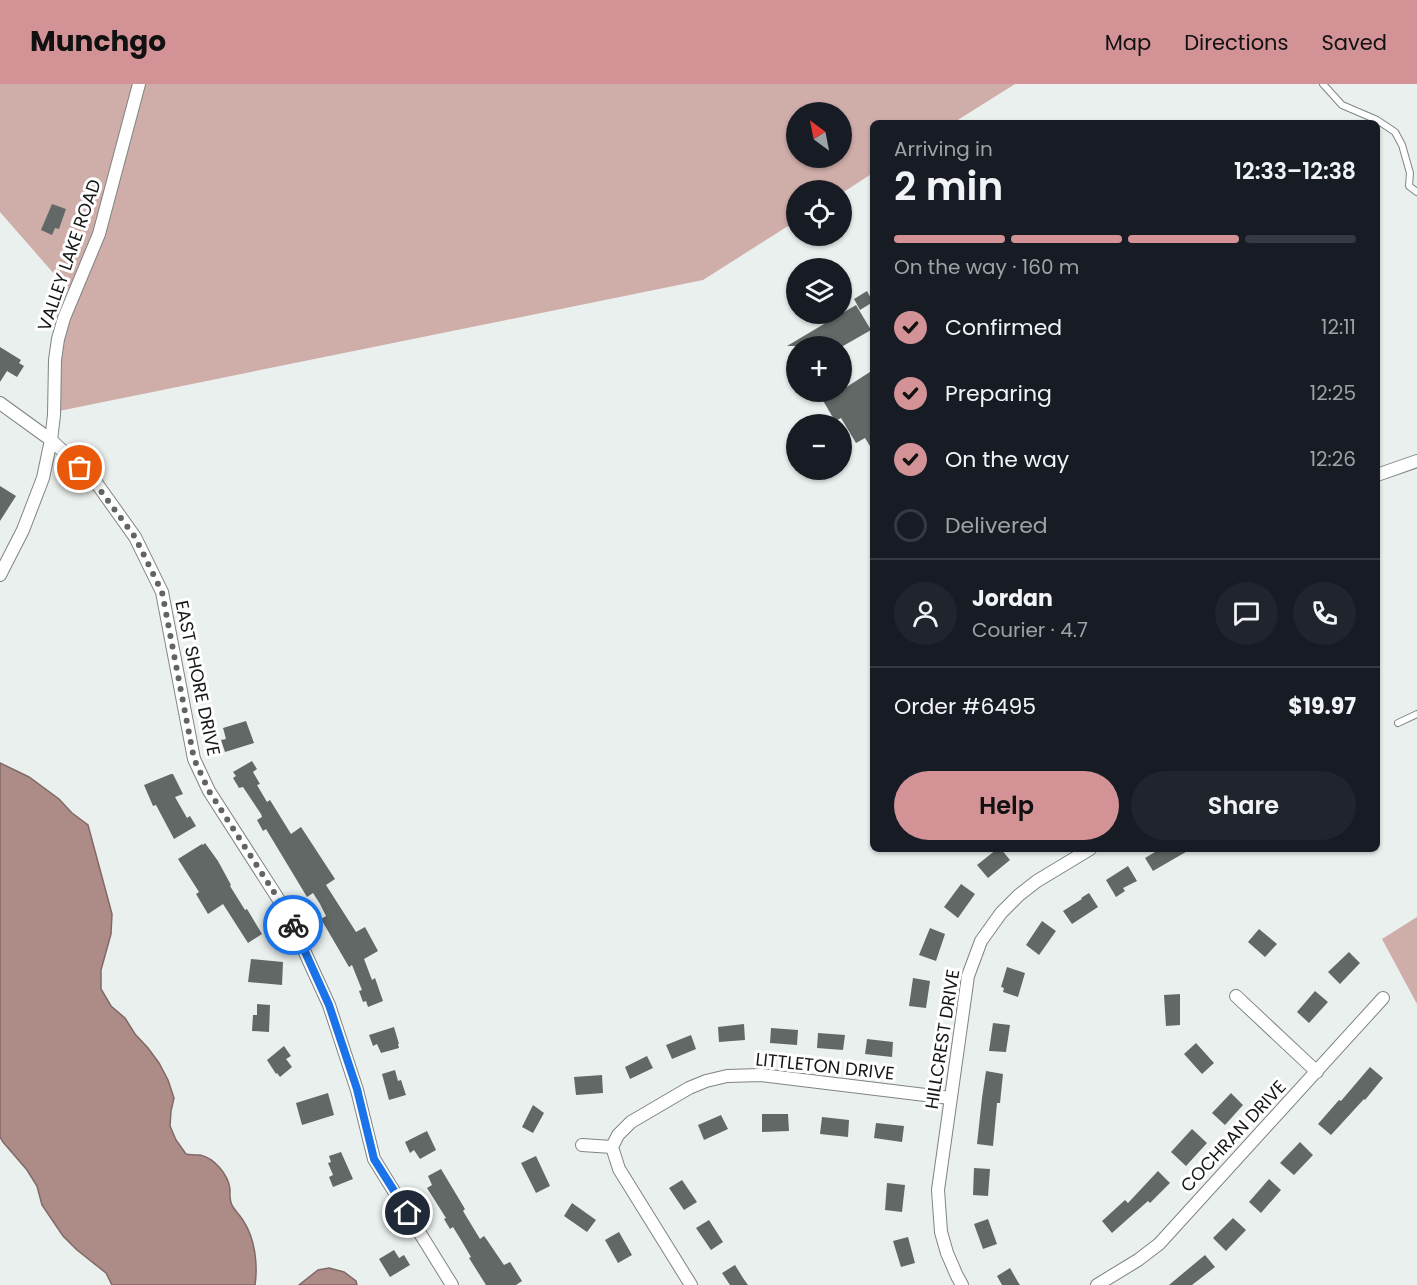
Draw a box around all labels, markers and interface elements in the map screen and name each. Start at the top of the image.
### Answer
text: Munchgo [30,22,166,61]
text: Map [1105,28,1151,57]
text: Directions [1184,28,1288,57]
text: Saved [1321,28,1387,57]
north arrow [786,102,852,168]
map controls [786,102,852,480]
text: Arriving in [894,135,993,163]
text: 12:33–12:38 [1234,156,1356,187]
text: 2 min [894,159,1003,214]
street label: VALLEY LAKE ROAD [31,176,107,334]
button: locate [786,180,852,246]
text: On the way · 160 m [894,253,1079,281]
button: layers [786,258,852,324]
icon: check [894,311,927,344]
text: Confirmed [945,312,1062,343]
text: 12:11 [1321,313,1356,341]
button: + [786,336,852,402]
icon: check [894,377,927,410]
text: Preparing [945,378,1052,409]
text: 12:25 [1310,379,1356,407]
button: − [786,414,852,480]
pin [54,442,105,493]
icon: check [894,443,927,476]
text: On the way [945,444,1069,475]
text: 12:26 [1310,445,1356,473]
icon: bag [63,451,96,484]
text: Delivered [945,510,1048,541]
button: person [894,582,957,645]
button: chat [1215,582,1278,645]
button: phone [1293,582,1356,645]
text: Jordan [972,583,1053,614]
street label: EAST SHORE DRIVE [169,598,227,758]
text: Courier · 4.7 [972,616,1088,644]
text: Order #6495 [894,691,1036,722]
text: $19.97 [1288,691,1356,722]
button: Help [894,771,1119,840]
button: Share [1131,771,1356,840]
courier [263,895,323,955]
icon: bike [277,909,310,942]
street label: HILLCREST DRIVE [919,967,965,1111]
street label: LITTLETON DRIVE [754,1046,896,1086]
street label: COCHRAN DRIVE [1175,1075,1291,1197]
pin [382,1187,433,1238]
icon: home [391,1196,424,1229]

